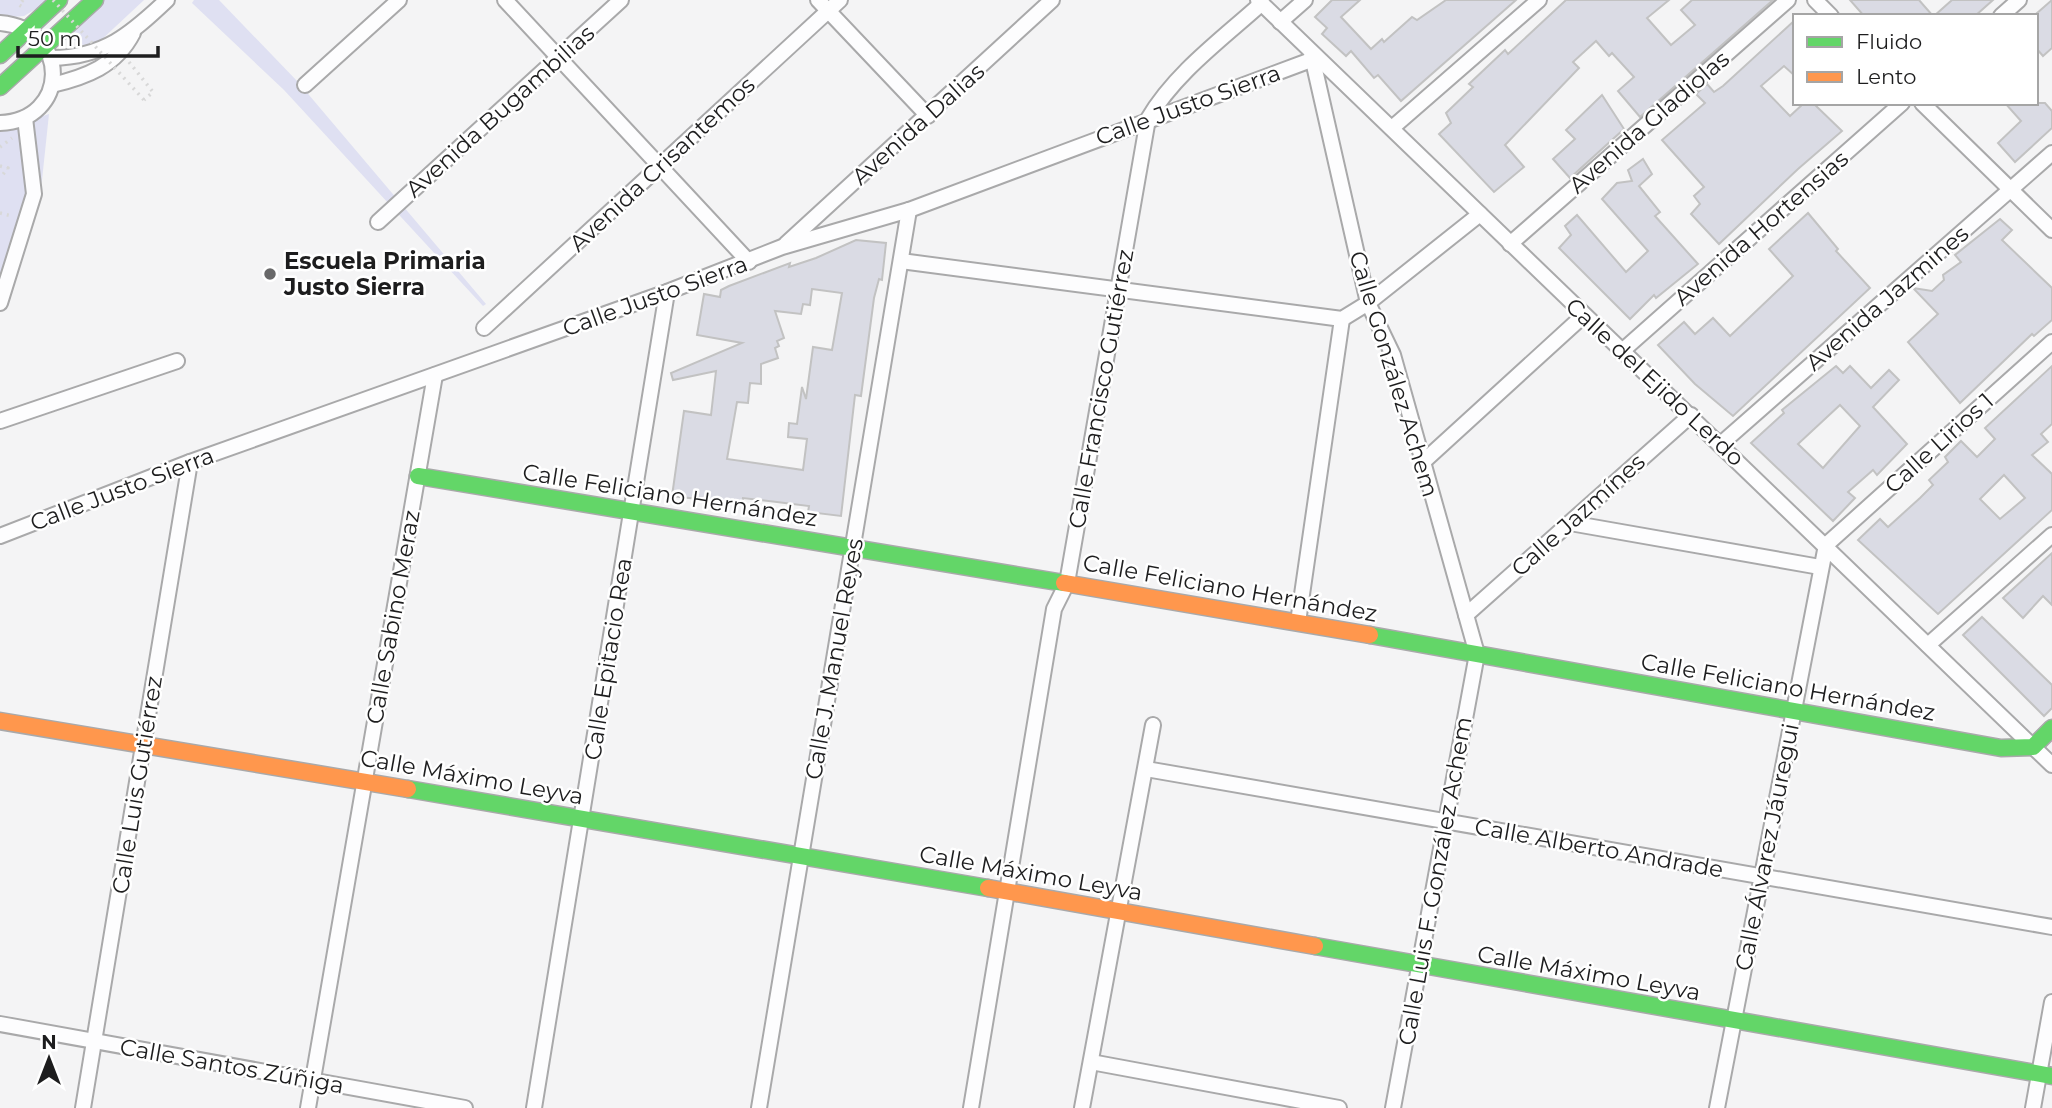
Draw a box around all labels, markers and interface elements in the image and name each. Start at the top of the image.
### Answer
scale bar [18,14,158,58]
legend [1793,14,2038,105]
street label: Avenida Bugambilias [400,19,600,203]
text: 50 m [28,26,82,51]
text: Fluido [1856,29,1922,54]
street label: Avenida Gladiolas [1563,45,1735,199]
street label: Avenida Dalias [846,57,990,191]
street label: Calle Justo Sierra [1092,59,1284,151]
text: Lento [1856,64,1916,89]
street label: Avenida Crisantemos [563,71,761,257]
street label: Avenida Hortensias [1668,145,1854,311]
street label: Avenida Jazmines [1800,220,1974,376]
place label: Escuela Primaria Justo Sierra [283,247,486,301]
street label: Calle Francisco Gutiérrez [1063,247,1139,531]
street label: Calle González Achem [1343,248,1445,500]
street label: Calle Justo Sierra [559,250,751,342]
marker: Escuela Primaria Justo Sierra [262,266,278,282]
street label: Calle del Ejido Lerdo [1560,292,1750,472]
street label: Calle Lirios 1 [1879,387,1999,499]
street label: Calle Justo Sierra [26,441,218,537]
street label: Calle Jazmínes [1505,448,1651,582]
street label: Calle Feliciano Hernández [520,458,820,532]
street label: Calle Sabino Meraz [360,508,426,726]
street label: Calle J. Manuel Reyes [799,536,869,782]
street label: Calle Feliciano Hernández [1081,548,1379,628]
street label: Calle Epitacio Rea [578,556,638,762]
street label: Calle Feliciano Hernández [1639,647,1937,727]
street label: Calle Luis Gutiérrez [106,674,168,896]
street label: Calle Luis F. González Achem [1392,714,1478,1048]
street label: Calle Álvarez Jáuregui [1729,721,1805,973]
street label: Calle Máximo Leyva [358,744,586,810]
street label: Calle Alberto Andrade [1472,812,1726,884]
street label: Calle Máximo Leyva [917,840,1145,906]
street label: Calle Máximo Leyva [1475,940,1703,1006]
north arrow [14,1024,84,1094]
text: N [41,1031,57,1054]
street label: Calle Santos Zúñiga [118,1032,346,1100]

